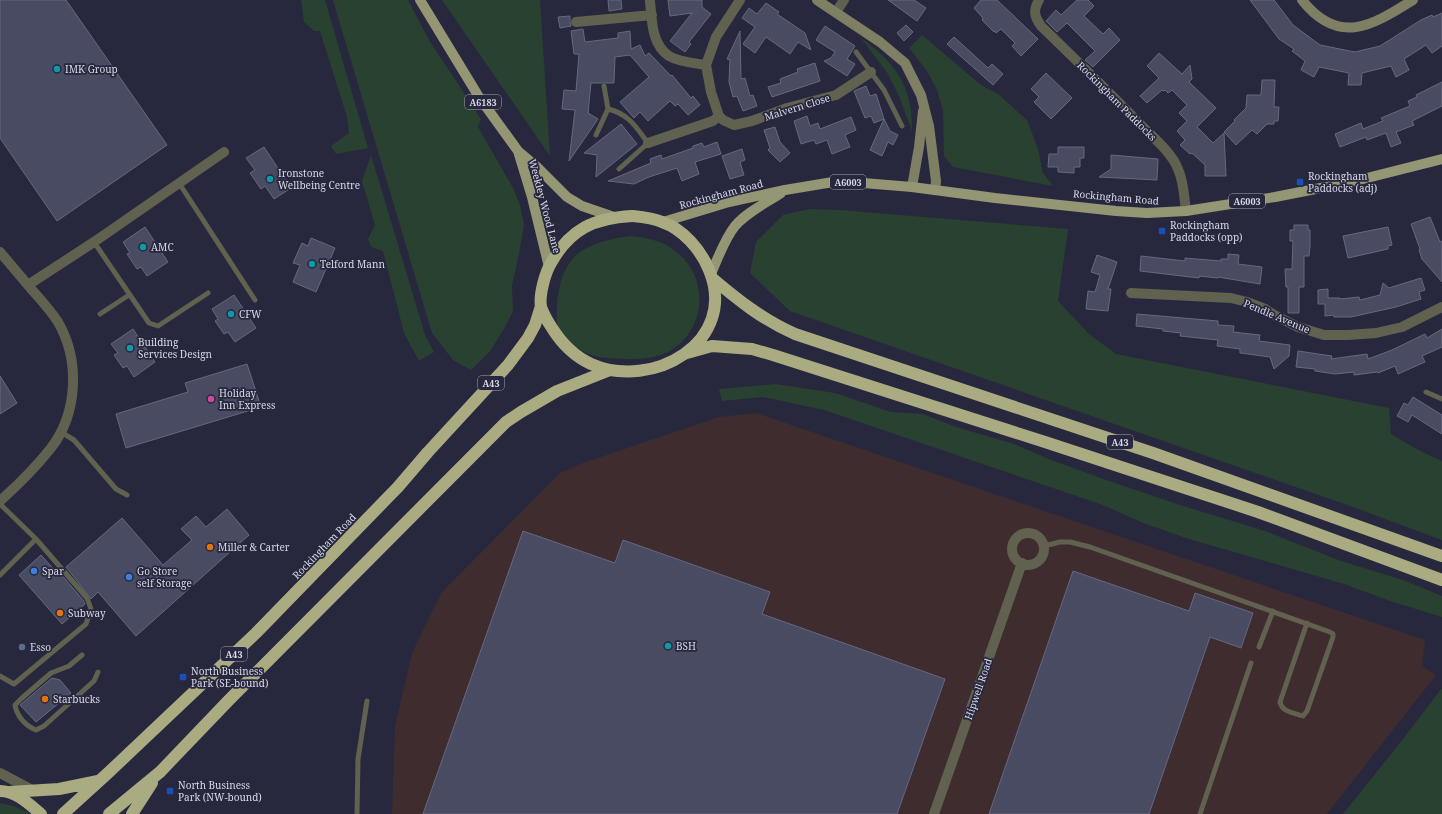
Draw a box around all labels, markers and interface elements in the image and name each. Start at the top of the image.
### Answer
street label: Rockingham Paddocks [1074,58,1160,144]
place label: IMK Group [65,62,118,76]
marker: IMK Group [52,64,62,74]
street label: Malvern Close [762,90,832,124]
road number: A6183 [465,95,501,109]
street label: Weekley Wood Lane [526,157,564,255]
place label: Ironstone Wellbeing Centre [278,166,360,192]
place label: Rockingham Paddocks (adj) [1308,169,1377,195]
marker: Ironstone Wellbeing Centre [265,174,275,184]
road number: A6003 [830,175,866,189]
street label: Rockingham Road [678,176,764,212]
marker: Rockingham Paddocks (adj) [1295,177,1305,187]
street label: Rockingham Road [1072,186,1160,208]
road number: A6003 [1229,194,1265,208]
place label: Rockingham Paddocks (opp) [1170,218,1243,244]
marker: Rockingham Paddocks (opp) [1157,226,1167,236]
place label: AMC [151,240,174,254]
marker: AMC [138,242,148,252]
place label: Telford Mann [320,257,385,271]
marker: Telford Mann [307,259,317,269]
street label: Pendle Avenue [1242,296,1312,336]
place label: CFW [239,307,262,321]
marker: CFW [226,309,236,319]
place label: Building Services Design [138,335,213,361]
marker: Building Services Design [125,343,135,353]
road number: A43 [478,376,504,390]
place label: Holiday Inn Express [219,386,276,412]
marker: Holiday Inn Express [206,394,216,404]
road number: A43 [1107,435,1133,449]
street label: Rockingham Road [289,510,359,582]
place label: Miller & Carter [218,540,290,554]
marker: Miller & Carter [205,542,215,552]
place label: Spar [42,564,64,578]
place label: Go Store self Storage [137,564,192,590]
marker: Spar [29,566,39,576]
marker: Go Store self Storage [124,572,134,582]
place label: Subway [68,606,106,620]
marker: Subway [55,608,65,618]
place label: BSH [676,639,696,653]
place label: Esso [30,640,51,654]
marker: BSH [663,641,673,651]
marker: Esso [17,642,27,652]
road number: A43 [221,647,247,661]
street label: Hipwell Road [961,656,995,722]
place label: North Business Park (SE-bound) [191,664,268,690]
marker: North Business Park (SE-bound) [178,672,188,682]
place label: Starbucks [53,692,101,706]
marker: Starbucks [40,694,50,704]
place label: North Business Park (NW-bound) [178,778,262,804]
marker: North Business Park (NW-bound) [165,786,175,796]

